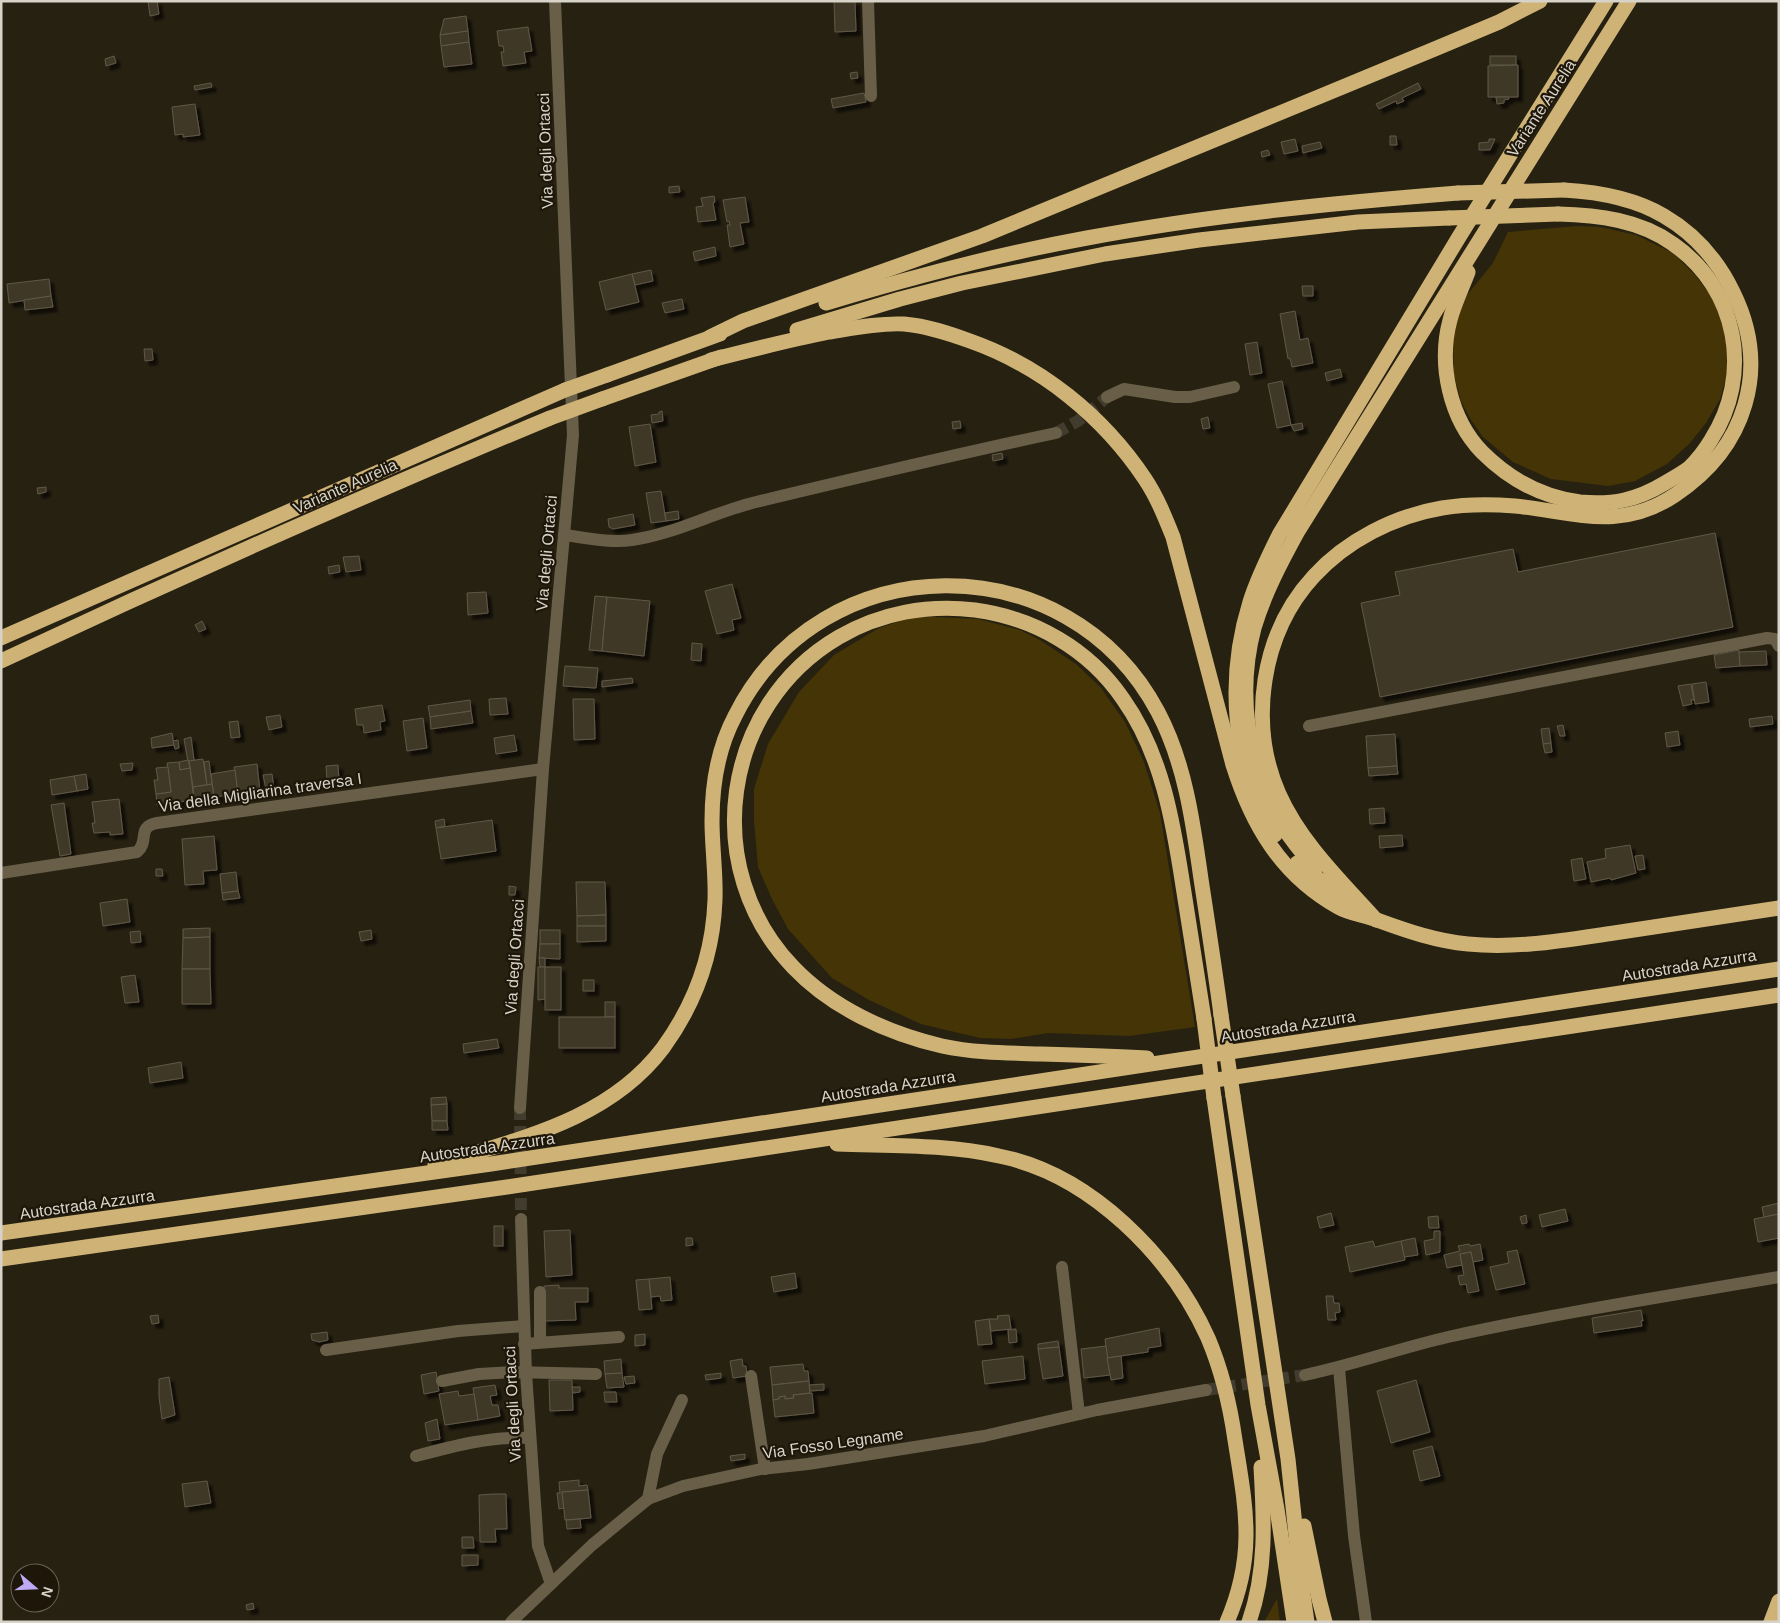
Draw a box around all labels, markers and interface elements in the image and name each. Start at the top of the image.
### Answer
street label: Variante Aurelia [1504,57,1579,160]
street label: Via degli Ortacci [535,93,556,209]
street label: Variante Aurelia [291,456,400,517]
street label: Via degli Ortacci [533,494,560,612]
street label: Via della Migliarina traversa I [157,770,363,815]
street label: Via degli Ortacci [502,898,527,1016]
street label: Autostrada Azzurra [1621,946,1758,985]
street label: Autostrada Azzurra [1220,1007,1357,1046]
street label: Autostrada Azzurra [820,1067,957,1106]
street label: Autostrada Azzurra [419,1130,556,1165]
street label: Autostrada Azzurra [19,1187,156,1222]
street label: Via degli Ortacci [501,1346,524,1462]
street label: Via Fosso Legname [762,1425,905,1462]
north arrow [10,1563,60,1613]
text: N [38,1585,57,1600]

